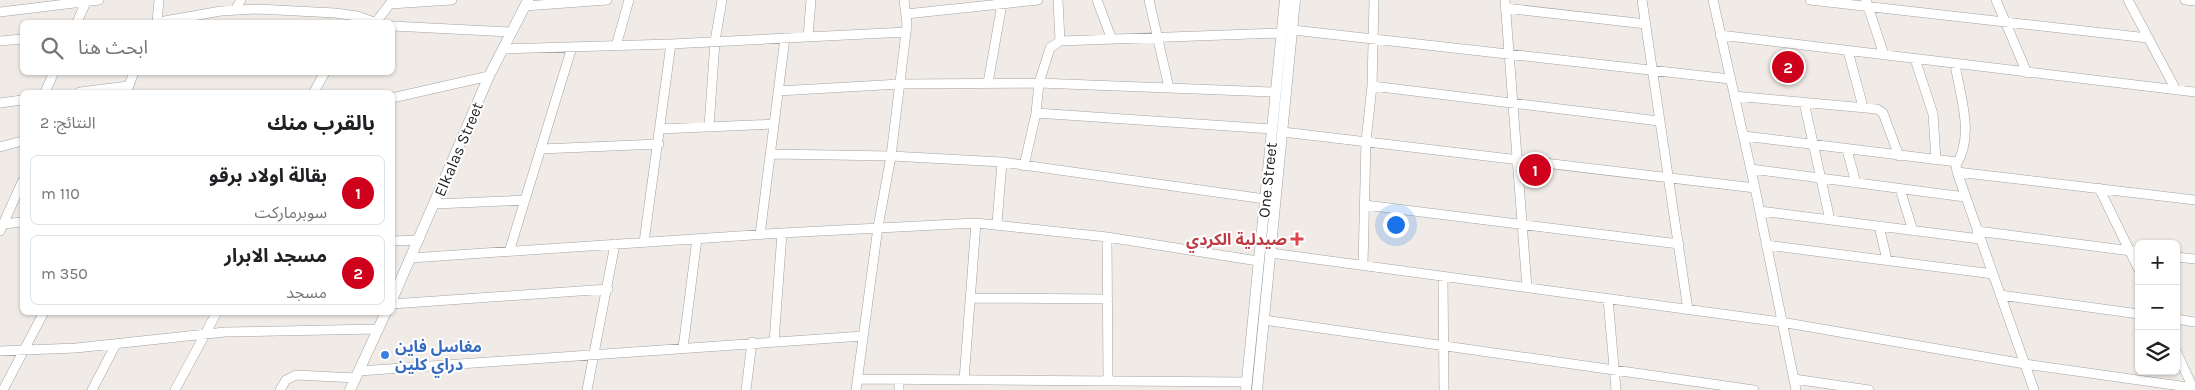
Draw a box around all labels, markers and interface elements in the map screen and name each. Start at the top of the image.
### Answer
search box [20,20,395,75]
icon: search [38,34,66,62]
text: ابحث هنا [78,37,148,59]
pin: 2 [1772,48,1804,86]
street label: Elkalas Street [430,99,487,199]
text: بالقرب منك [267,111,375,135]
text: النتائج: 2 [40,113,96,132]
street label: One Street [1254,141,1281,219]
pin: 1 [1519,151,1551,189]
text: بقالة اولاد برقو [209,165,327,187]
text: 110 m [41,184,80,203]
text: 1 [355,184,361,203]
text: سوبرماركت [255,203,327,222]
your location [1383,212,1409,238]
place label: صيدلية الكردي [1186,230,1287,253]
marker: صيدلية الكردي [1291,233,1303,245]
map controls [2135,240,2180,375]
button: + [2135,240,2180,285]
text: مسجد الابرار [224,245,327,267]
text: 350 m [41,264,88,283]
text: 2 [353,264,363,283]
text: مسجد [286,283,327,302]
button: − [2135,285,2180,330]
button: layers [2135,330,2180,375]
place label: مغاسل فاين دراي كلين [395,337,482,378]
marker: مغاسل فاين دراي كلين [379,349,391,361]

